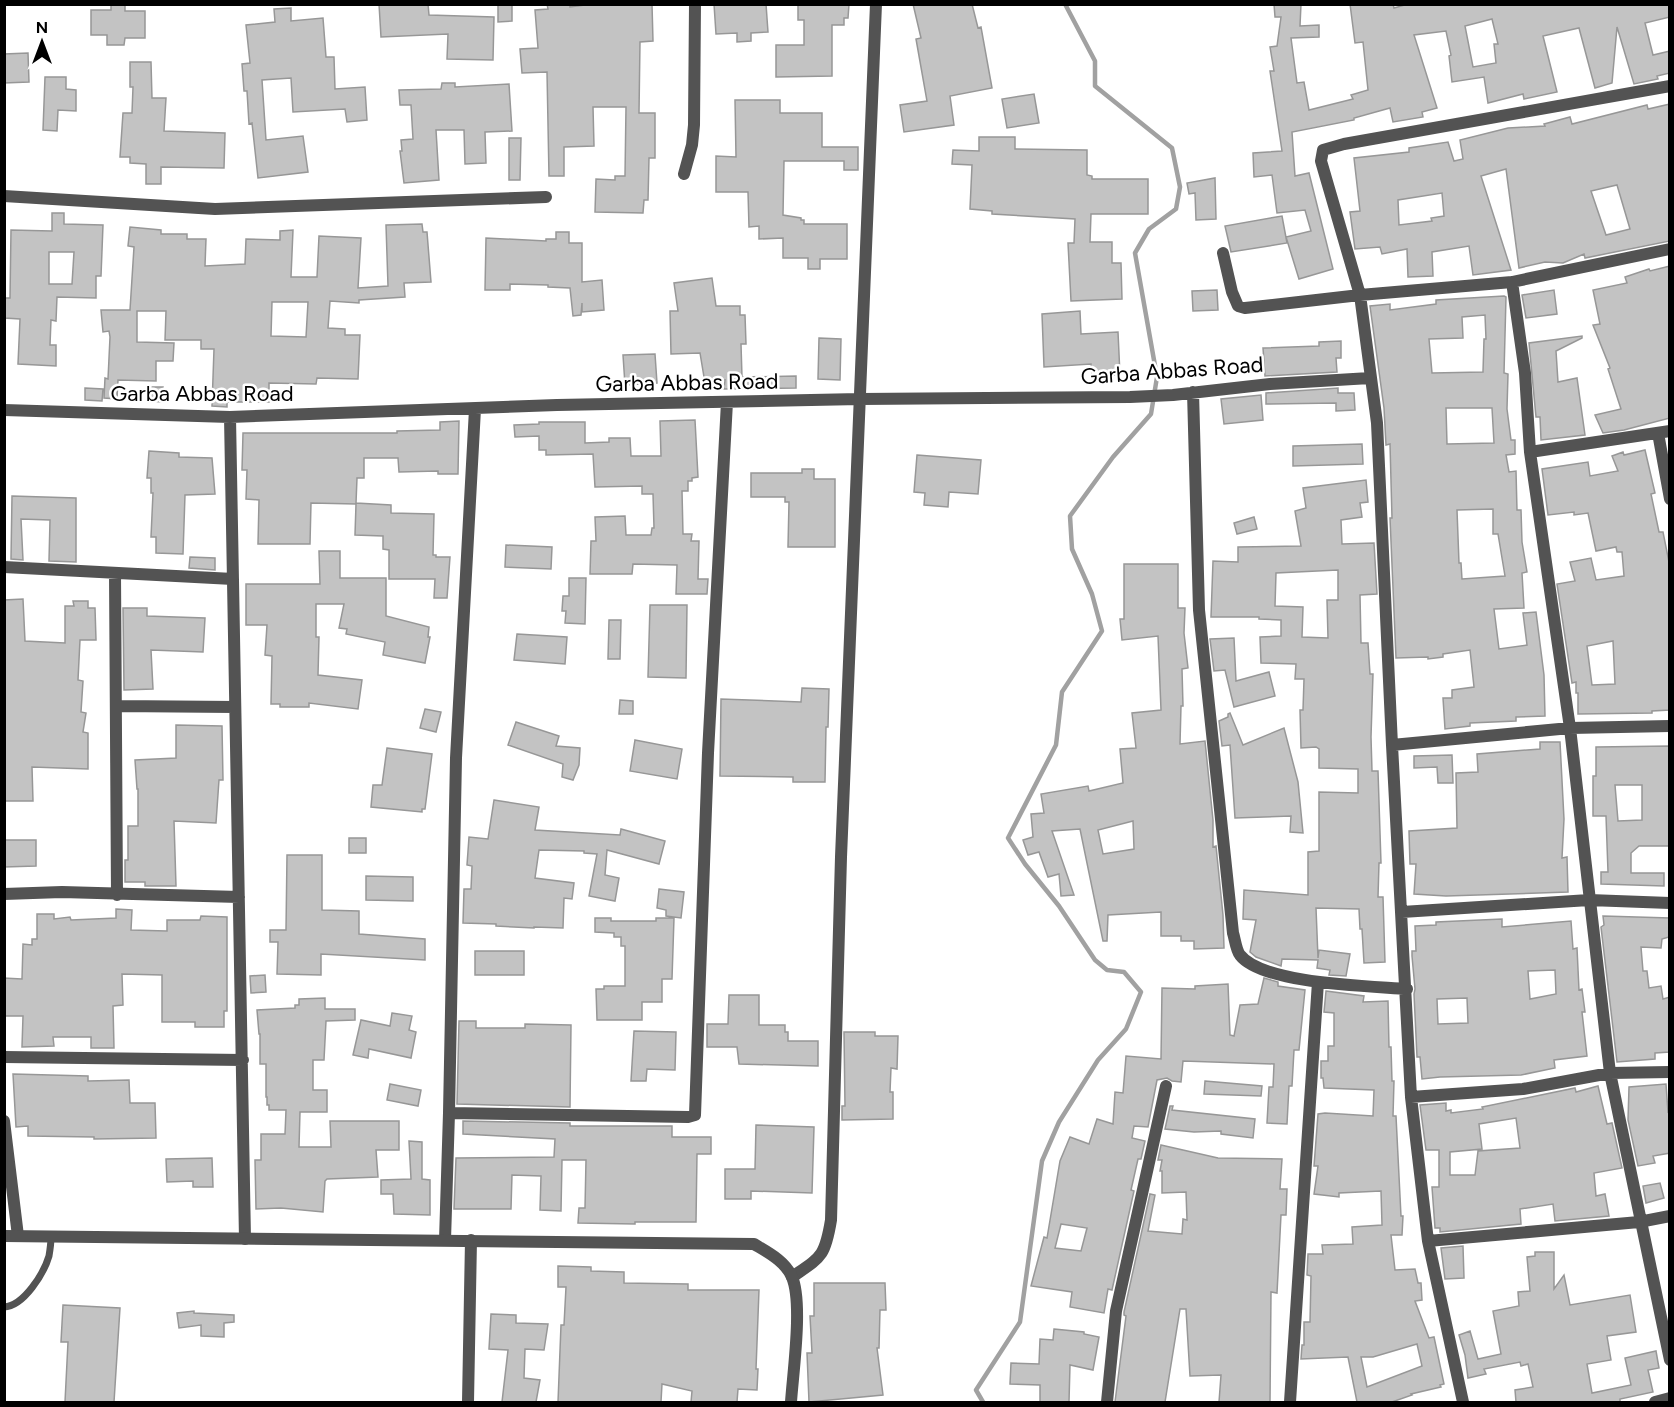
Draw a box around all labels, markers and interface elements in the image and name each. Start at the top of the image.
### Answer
north arrow [12,12,72,72]
text: N [36,18,48,37]
street label: Garba Abbas Road [1080,351,1264,390]
street label: Garba Abbas Road [595,367,779,398]
street label: Garba Abbas Road [110,380,294,407]

